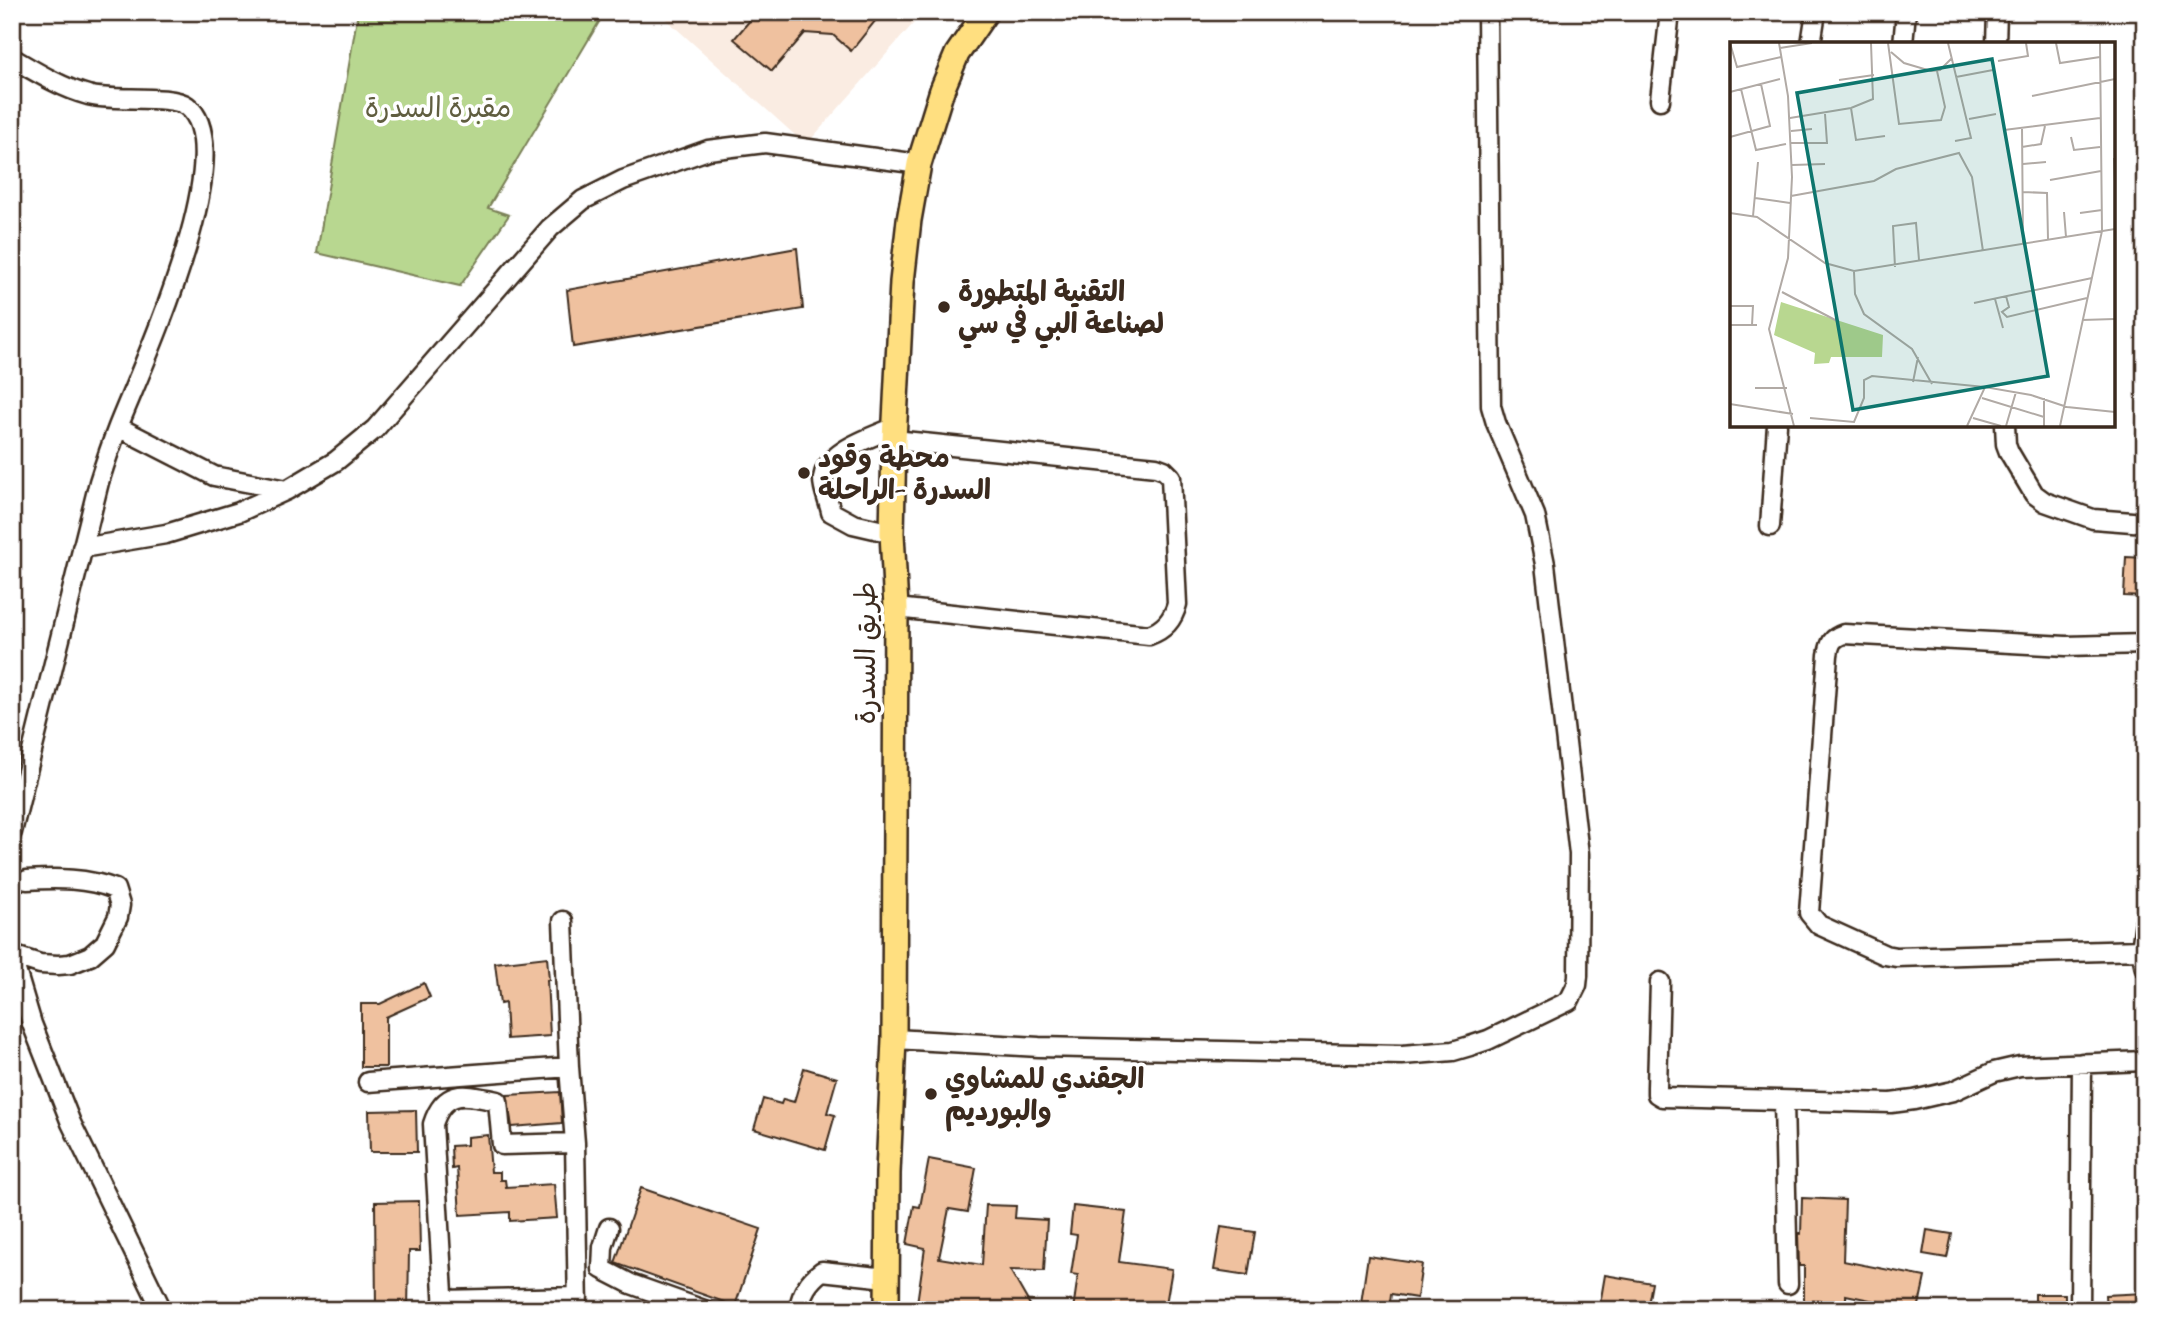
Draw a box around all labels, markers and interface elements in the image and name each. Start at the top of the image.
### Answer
inset map [1730,42,2115,427]
park label: مقبرة السدرة [365,90,511,131]
place label: التقنية المتطورة لصناعة البي في سي [958,274,1164,349]
marker: التقنية المتطورة لصناعة البي في سي [936,299,952,315]
place label: محطة وقود السدرة -الراحلة [818,440,991,513]
marker: محطة وقود السدرة -الراحلة [796,465,812,481]
street label: طريق السدرة [848,582,889,724]
place label: الجقندي للمشاوي والبورديم [945,1061,1144,1134]
marker: الجقندي للمشاوي والبورديم [923,1086,939,1102]

